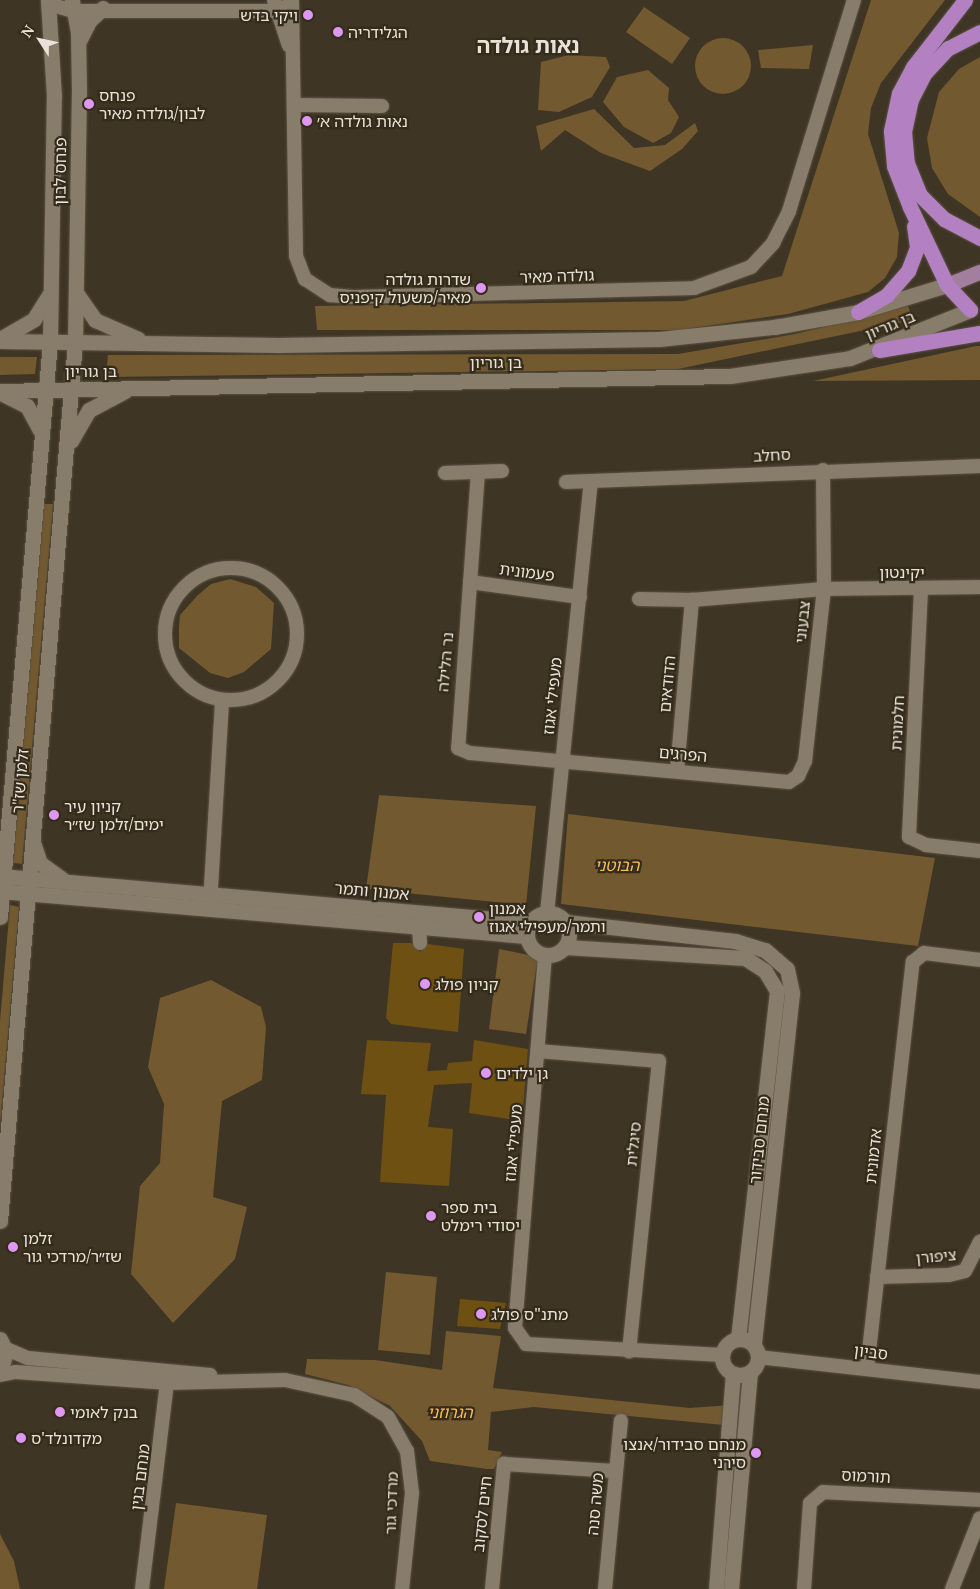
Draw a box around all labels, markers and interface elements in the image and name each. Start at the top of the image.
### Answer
place label: ויקי בדש [240,5,298,25]
marker: ויקי בדש [302,9,314,21]
north arrow [15,15,65,65]
text: N [16,21,38,41]
place label: הגלידריה [348,22,408,42]
marker: הגלידריה [332,26,344,38]
district label: נאות גולדה [476,32,580,58]
place label: פנחס לבון/גולדה מאיר [99,85,205,123]
marker: פנחס לבון/גולדה מאיר [83,98,95,110]
place label: נאות גולדה א׳ [317,111,408,131]
marker: נאות גולדה א׳ [301,115,313,127]
street label: פנחס לבון [50,137,70,205]
street label: גולדה מאיר [519,265,595,287]
place label: שדרות גולדה מאיר/משעול קיפניס [339,269,471,307]
marker: שדרות גולדה מאיר/משעול קיפניס [475,282,487,294]
street label: בן גוריון [862,306,918,344]
street label: בן גוריון [470,352,522,372]
street label: בן גוריון [65,361,117,381]
street label: סחלב [753,444,791,466]
street label: פעמונית [498,559,556,585]
street label: יקינטון [879,562,925,582]
street label: צבעוני [790,600,814,644]
street label: נר הלילה [433,631,457,693]
street label: הדודאים [655,655,679,713]
street label: מעפילי אגוז [538,656,566,736]
street label: חלמונית [886,695,908,751]
street label: הפרגים [658,742,708,766]
street label: זלמן שז"ר [8,748,32,814]
place label: קניון עיר ימים/זלמן שז״ר [64,796,164,834]
marker: קניון עיר ימים/זלמן שז״ר [48,809,60,821]
park label: הבוטני [595,855,639,875]
street label: אמנון ותמר [334,878,410,904]
place label: אמנון ותמר/מעפילי אגוז [489,898,606,936]
marker: אמנון ותמר/מעפילי אגוז [473,911,485,923]
place label: קניון פולג [435,974,499,994]
marker: קניון פולג [419,978,431,990]
place label: גן ילדים [496,1063,548,1083]
marker: גן ילדים [480,1067,492,1079]
street label: מנחם סבידור [745,1095,773,1185]
street label: מעפילי אגוז [500,1103,526,1183]
street label: סיגלית [621,1121,645,1167]
street label: אדמונית [861,1128,885,1184]
place label: בית ספר יסודי רימלט [441,1197,520,1235]
marker: בית ספר יסודי רימלט [425,1210,437,1222]
place label: זלמן שז״ר/מרדכי גור [23,1228,122,1266]
marker: זלמן שז״ר/מרדכי גור [7,1241,19,1253]
street label: ציפורן [915,1245,957,1267]
place label: מתנ"ס פולג [491,1304,568,1324]
marker: מתנ"ס פולג [475,1308,487,1320]
street label: סביון [853,1340,889,1364]
place label: בנק לאומי [70,1402,138,1422]
park label: הגרוזני [427,1402,473,1422]
marker: בנק לאומי [54,1406,66,1418]
place label: מקדונלד'ס [31,1428,102,1448]
marker: מקדונלד'ס [15,1432,27,1444]
place label: מנחם סבידור/אנצו סירני [623,1434,746,1472]
street label: מנחם בגין [126,1443,154,1511]
marker: מנחם סבידור/אנצו סירני [750,1447,762,1459]
street label: תורמוס [841,1465,891,1487]
street label: מרדכי גור [380,1471,402,1535]
street label: משה סנה [583,1472,607,1536]
street label: חיים לסקוב [468,1475,496,1553]

